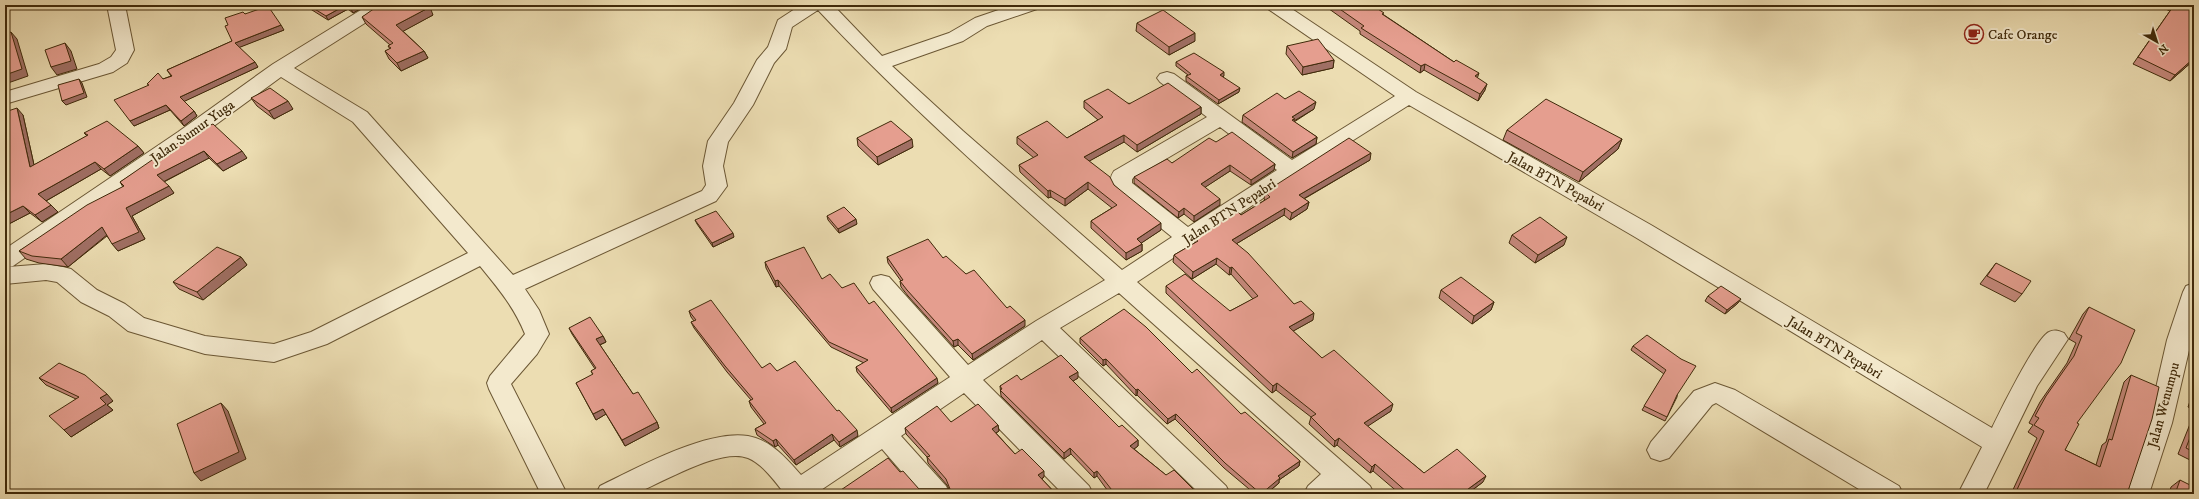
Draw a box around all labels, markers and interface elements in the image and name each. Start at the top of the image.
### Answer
north arrow [2137,22,2177,62]
cafe icon: Cafe Orange [1963,23,1985,45]
place label: Cafe Orange [1988,26,2058,44]
text: N [2155,41,2171,57]
street label: Jalan Sumur Yuga [145,96,238,169]
street label: Jalan BTN Pepabri [1502,147,1607,216]
street label: Jalan BTN Pepabri [1178,175,1280,250]
street label: Jalan BTN Pepabri [1782,311,1886,384]
street label: Jalan Wenumpu [2143,360,2184,452]

